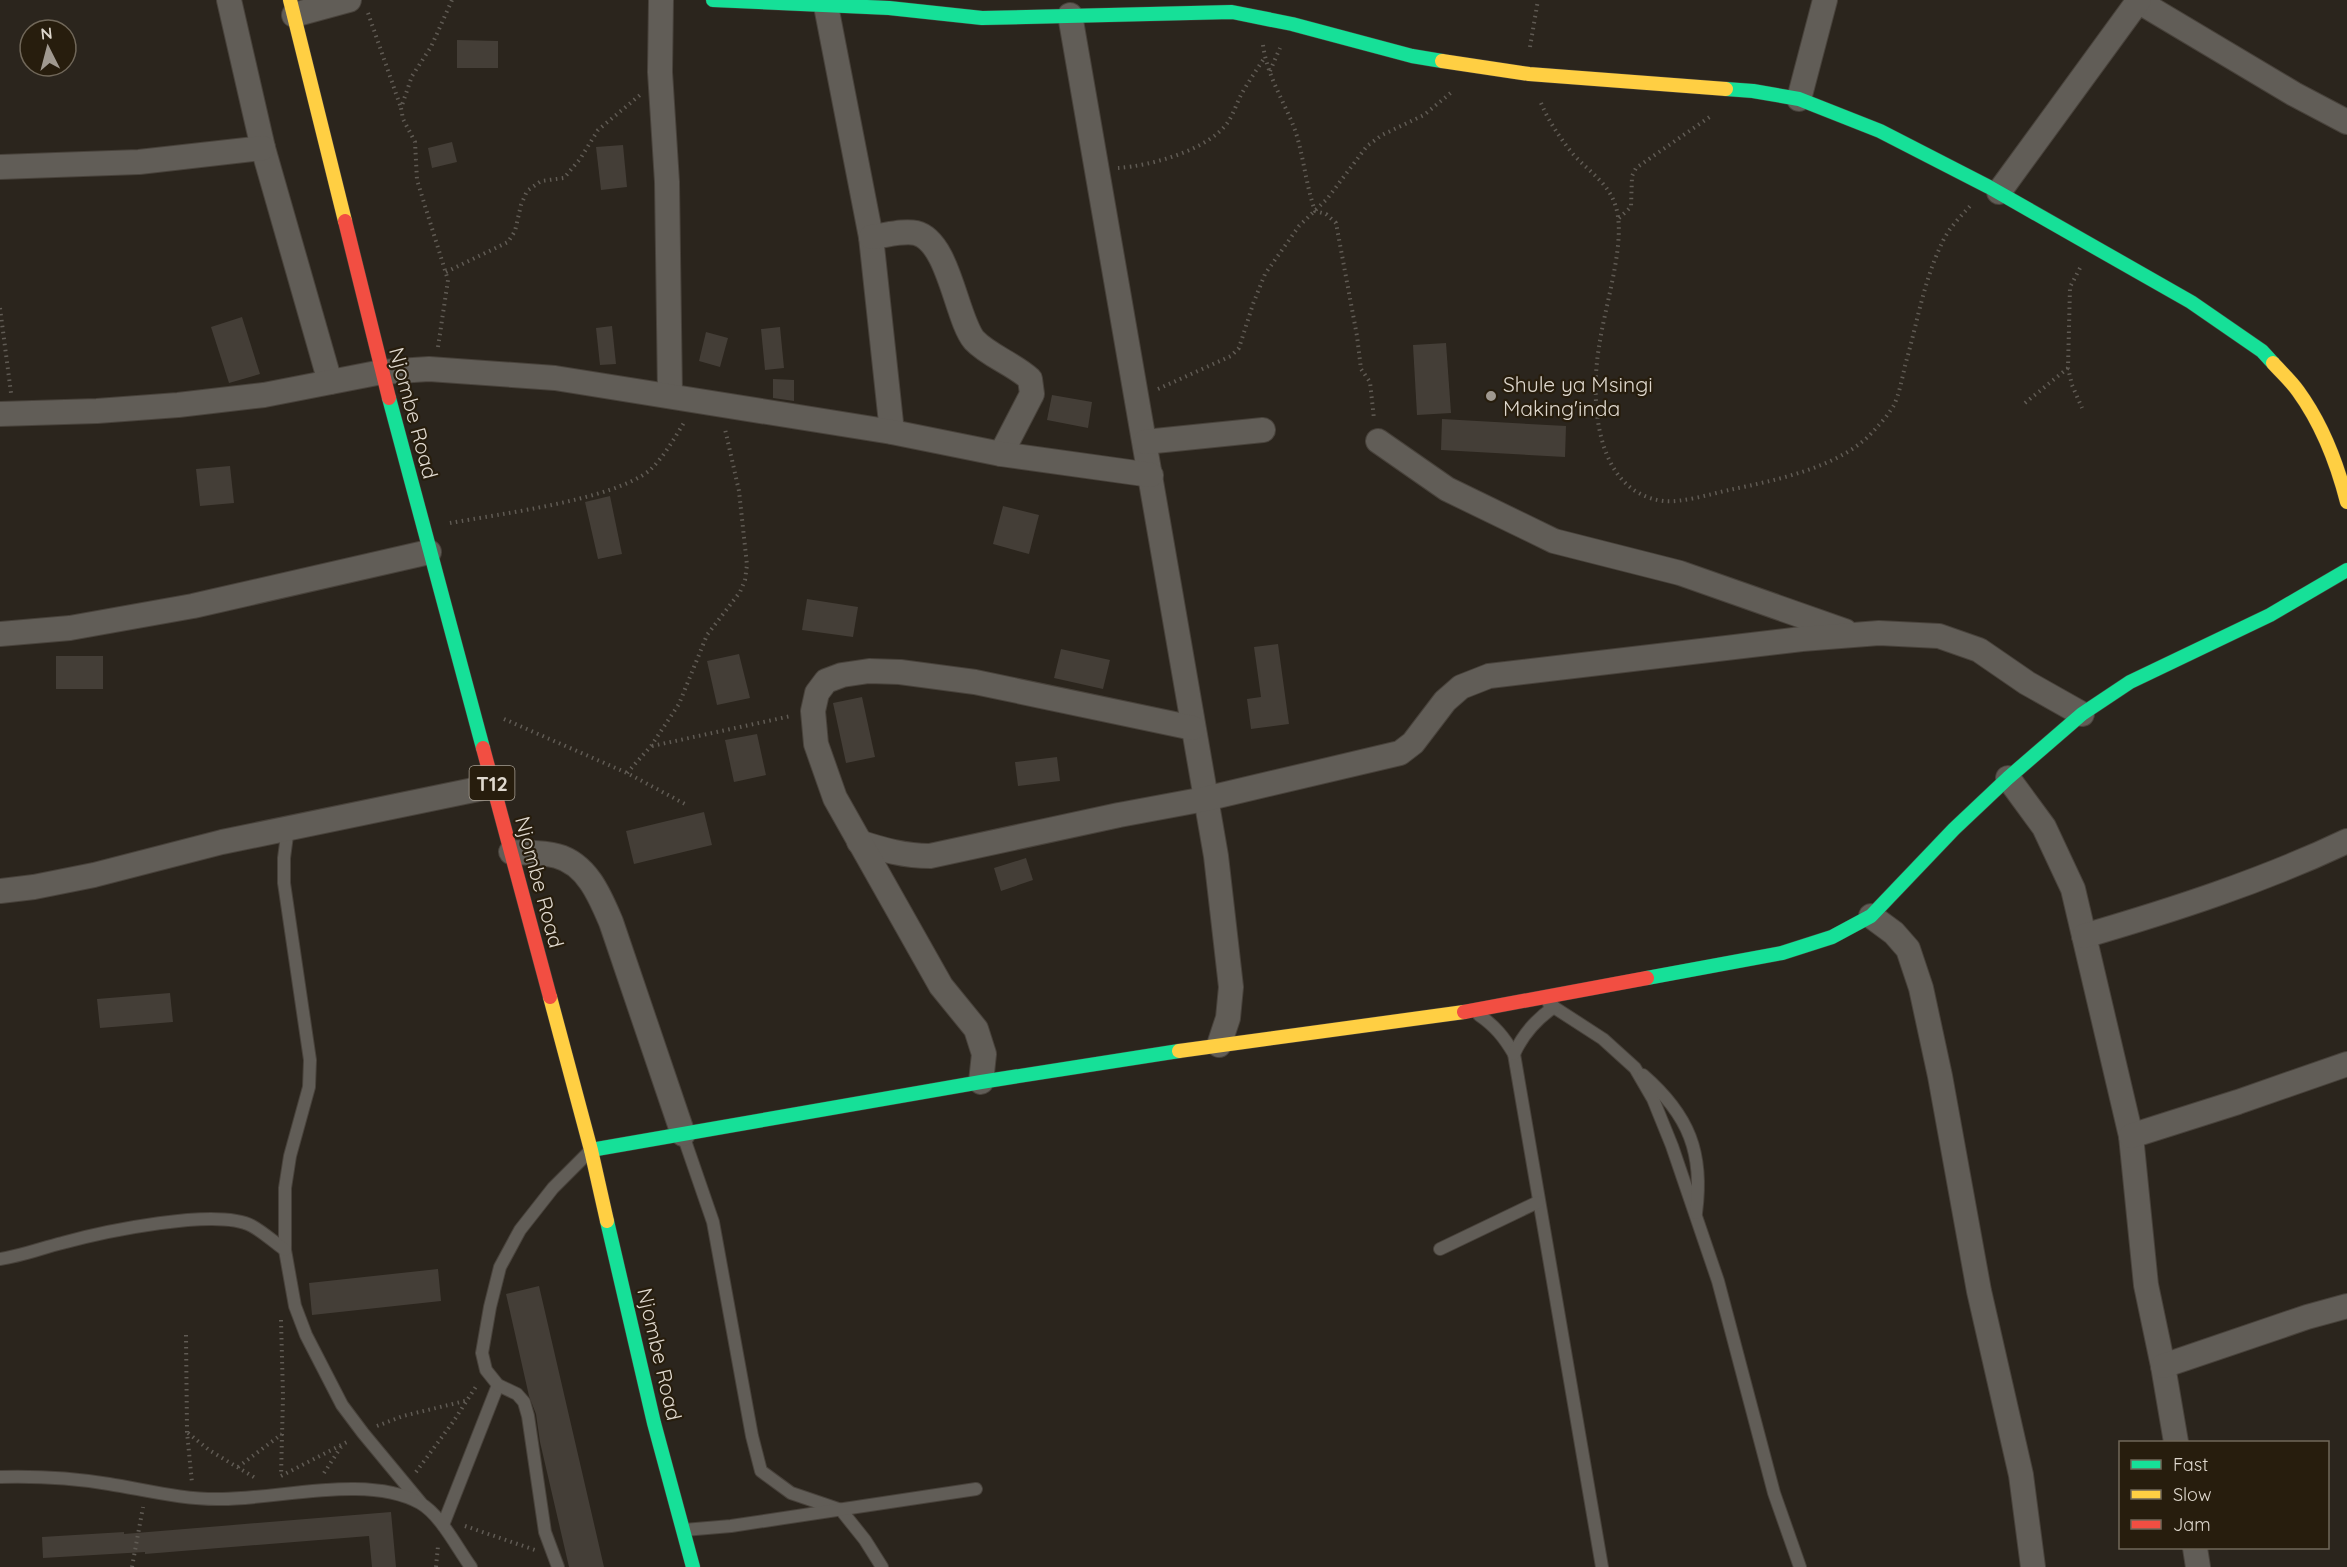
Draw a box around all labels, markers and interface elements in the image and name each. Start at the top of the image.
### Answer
north arrow [18,18,78,78]
text: N [40,23,53,44]
street label: Njombe Road [384,344,444,482]
place label: Shule ya Msingi Making'inda [1503,371,1653,421]
marker: Shule ya Msingi Making'inda [1484,389,1498,403]
road number: T12 [470,766,514,800]
street label: Njombe Road [510,813,570,951]
street label: Njombe Road [632,1285,688,1423]
legend [2119,1441,2329,1549]
text: Fast [2173,1453,2208,1476]
text: Slow [2173,1483,2211,1506]
text: Jam [2173,1513,2211,1536]

